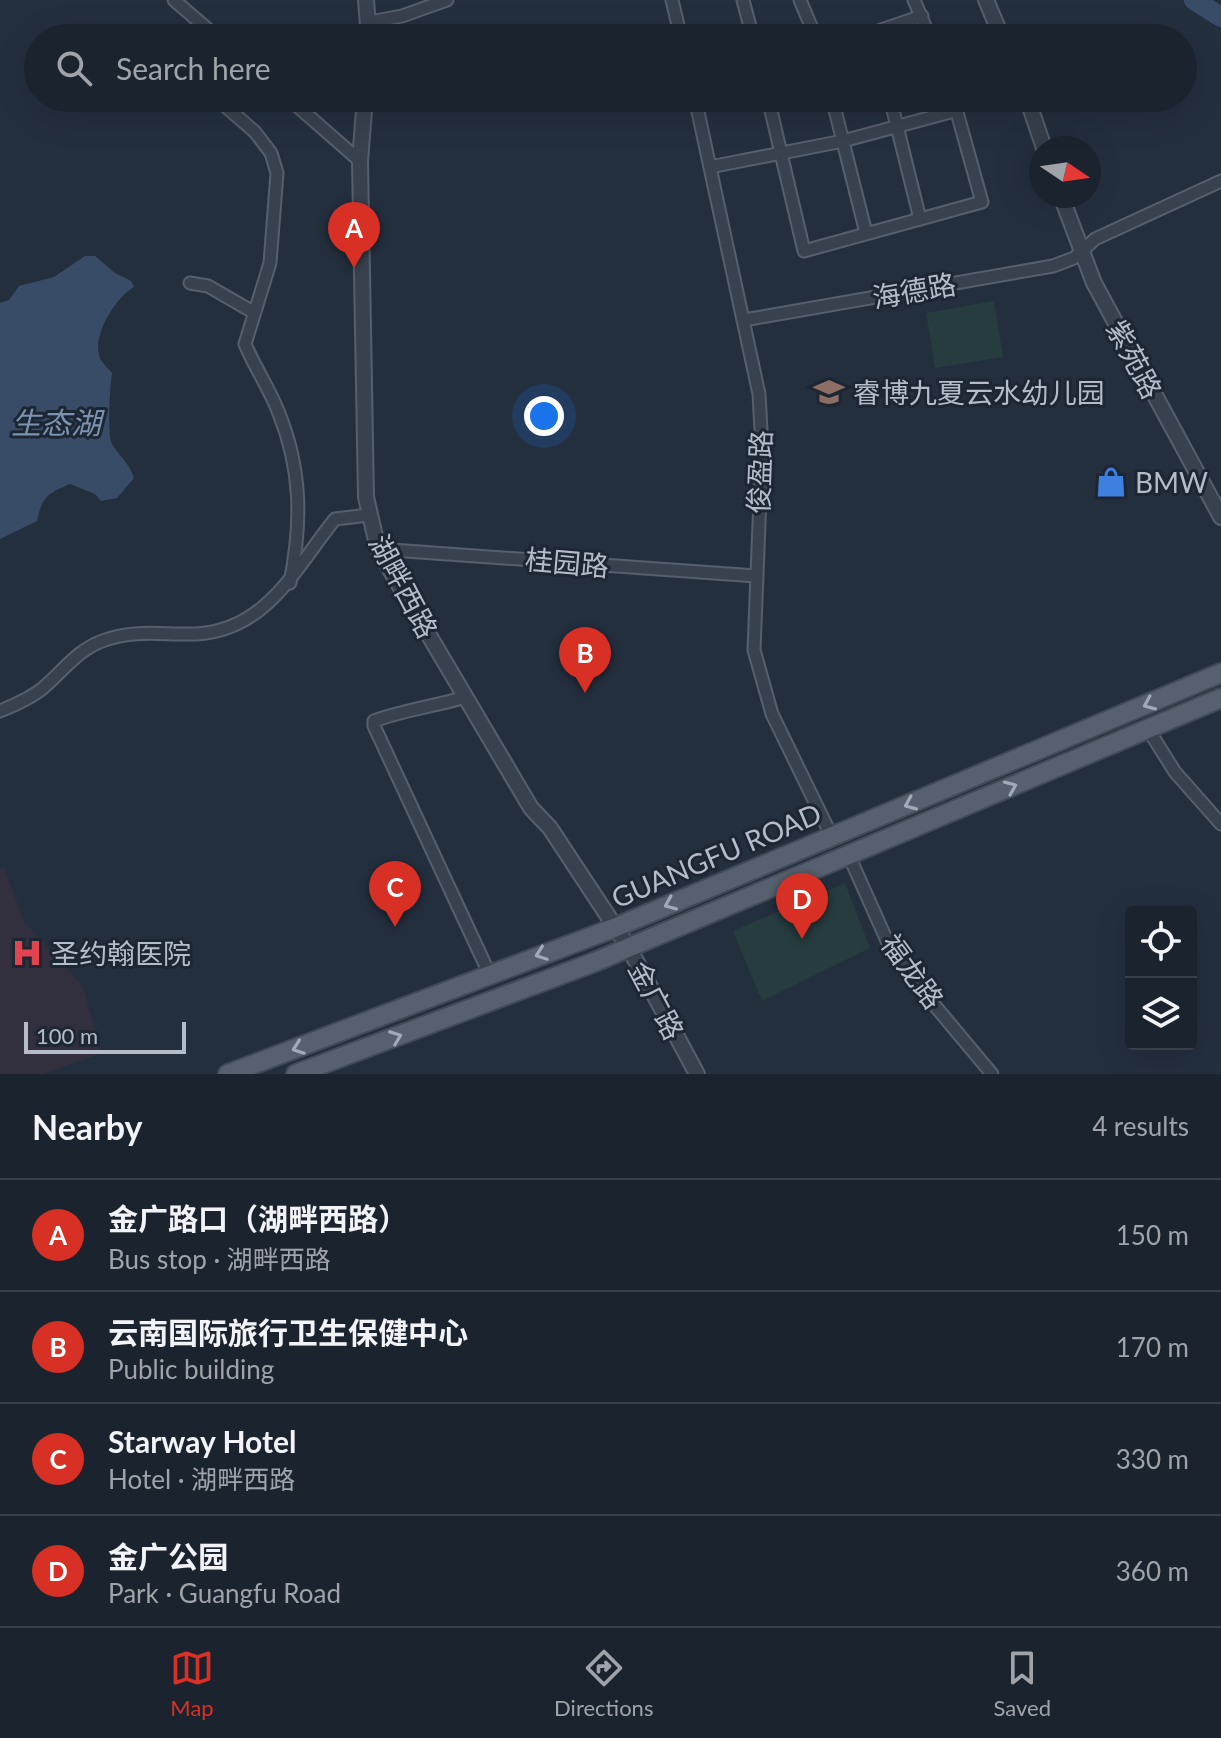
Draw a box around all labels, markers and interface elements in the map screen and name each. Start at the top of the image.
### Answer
search box [24,24,1197,112]
icon: search [52,46,96,90]
text: Search here [116,50,271,86]
north arrow [1029,136,1101,208]
pin: A [328,202,380,268]
street label: 海德路 [870,266,958,314]
street label: 紫苑路 [1100,314,1170,404]
school or university icon: 睿博九夏云水幼儿园 [812,375,846,409]
place label: 睿博九夏云水幼儿园 [853,375,1105,409]
your location [524,396,564,436]
water label: 生态湖 [11,404,105,440]
street label: 俊盈路 [741,429,777,515]
shop icon: BMW [1094,465,1128,499]
place label: BMW [1135,465,1208,499]
street label: 湖畔西路 [363,529,445,643]
street label: 桂园路 [524,541,610,583]
pin: B [559,627,611,693]
one-way arrow [1143,694,1157,710]
one-way arrow [1003,781,1017,797]
one-way arrow [904,795,918,811]
street label: GUANGFU ROAD [606,796,826,914]
pin: C [369,861,421,927]
pin: D [776,873,828,939]
one-way arrow [664,895,678,911]
map controls [1125,906,1197,1050]
button: locate [1125,906,1197,978]
street label: 福龙路 [875,927,951,1015]
hospital icon: 圣约翰医院 [10,936,44,970]
place label: 圣约翰医院 [51,936,191,970]
one-way arrow [534,944,548,961]
street label: 金广路 [622,955,692,1045]
button: layers [1125,978,1197,1050]
scale bar [24,1018,186,1054]
text: 100 m [36,1022,98,1049]
one-way arrow [388,1030,402,1047]
one-way arrow [292,1038,306,1054]
text: Nearby [32,1106,143,1147]
text: 4 results [1092,1110,1189,1142]
text: 金广路口（湖畔西路） [108,1200,408,1236]
text: A [49,1219,67,1251]
text: 150 m [1116,1219,1189,1251]
text: Bus stop · 湖畔西路 [108,1243,331,1275]
text: 云南国际旅行卫生保健中心 [108,1314,468,1350]
text: B [49,1331,67,1363]
text: 170 m [1116,1331,1189,1363]
text: Public building [108,1353,274,1385]
text: Starway Hotel [108,1423,297,1459]
text: C [49,1443,67,1475]
text: 330 m [1116,1443,1189,1475]
text: Hotel · 湖畔西路 [108,1463,295,1495]
text: 金广公园 [108,1538,228,1574]
text: D [48,1555,68,1587]
text: 360 m [1116,1555,1189,1587]
text: Park · Guangfu Road [108,1577,341,1609]
tab: Map [170,1646,214,1721]
tab: Directions [554,1646,653,1721]
tab: Saved [993,1646,1051,1721]

